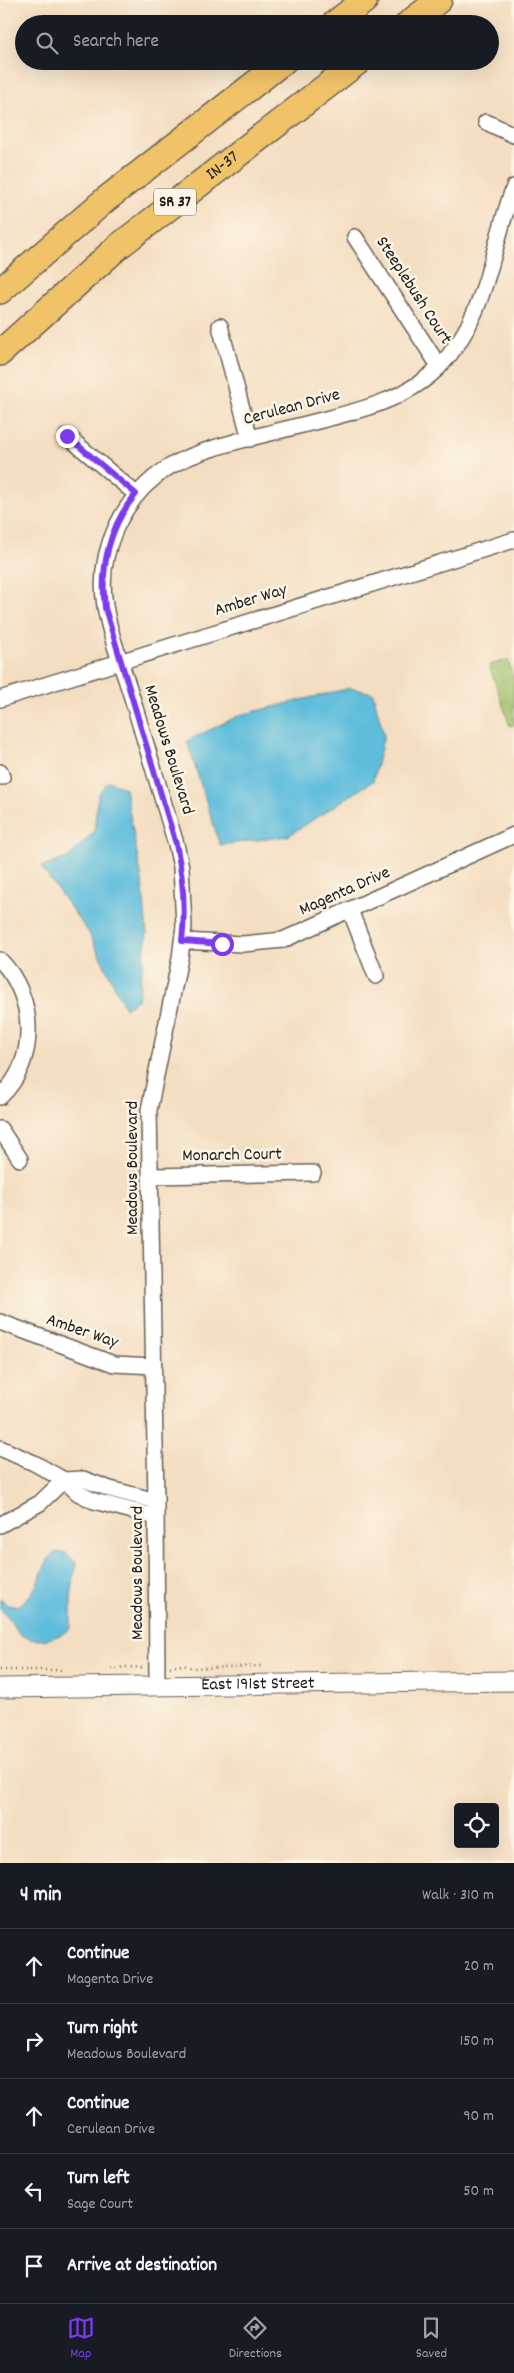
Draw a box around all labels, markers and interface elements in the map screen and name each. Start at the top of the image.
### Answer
search box [15,15,499,70]
icon: search [33,29,61,57]
text: Search here [73,29,159,56]
street label: IN-37 [201,145,245,187]
road number: SR 37 [154,188,196,216]
street label: Steeplebush Court [369,232,458,350]
street label: Cerulean Drive [241,383,343,433]
route end [56,425,79,448]
street label: Amber Way [212,578,291,624]
street label: Meadows Boulevard [136,682,200,818]
street label: Magenta Drive [296,861,394,923]
route start [211,933,234,956]
street label: Meadows Boulevard [121,1101,146,1235]
street label: Monarch Court [182,1143,282,1169]
street label: Amber Way [43,1308,122,1356]
street label: Meadows Boulevard [126,1506,151,1640]
street label: East 191st Street [201,1671,315,1698]
map controls [454,1803,499,1848]
button: locate [454,1803,499,1848]
text: 4 min [20,1881,62,1911]
text: Walk · 310 m [422,1884,494,1907]
text: Continue [67,1941,129,1968]
icon: ahead [20,1952,48,1980]
text: 20 m [464,1955,494,1978]
text: Magenta Drive [67,1968,153,1991]
text: Turn right [67,2016,138,2043]
icon: right [20,2027,48,2055]
text: 150 m [460,2030,494,2053]
text: Meadows Boulevard [67,2043,186,2066]
text: Continue [67,2091,129,2118]
icon: ahead [20,2102,48,2130]
text: 90 m [463,2105,494,2128]
text: Cerulean Drive [67,2118,155,2141]
text: Turn left [67,2166,130,2193]
icon: left [20,2177,48,2205]
text: 50 m [463,2180,494,2203]
text: Sage Court [67,2193,133,2216]
icon: arrive [20,2252,48,2280]
text: Arrive at destination [67,2253,217,2280]
tab: Map [67,2314,95,2364]
tab: Directions [229,2314,282,2364]
tab: Saved [416,2314,447,2364]

